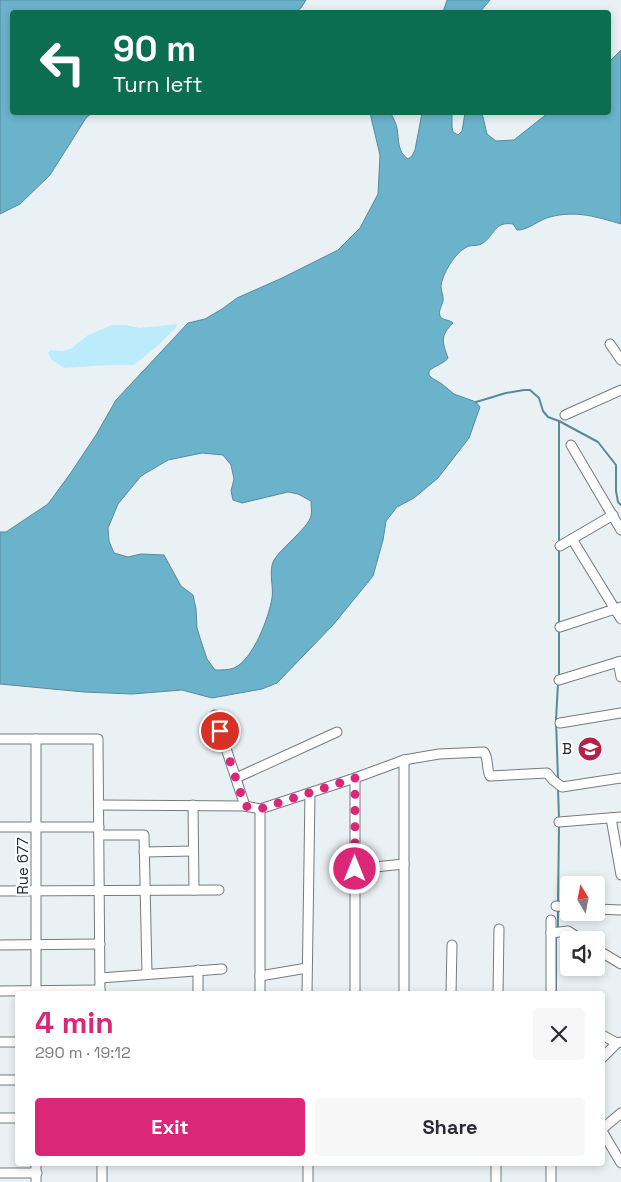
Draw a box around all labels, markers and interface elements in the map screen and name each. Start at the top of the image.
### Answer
text: 90 m [113,27,196,71]
icon: left [30,30,95,95]
text: Turn left [113,70,203,98]
pin [199,710,241,752]
icon: arrive [206,717,234,745]
school or university icon: B [577,736,603,762]
place label: B [562,739,572,758]
street label: Rue 677 [13,837,32,895]
position arrow [328,842,380,894]
north arrow [560,876,605,921]
map controls [560,876,605,976]
button: sound [560,931,605,976]
text: 4 min [35,1003,114,1042]
button: close [533,1008,585,1060]
text: 290 m · 19:12 [35,1042,131,1063]
button: Exit [35,1098,305,1156]
button: Share [315,1098,585,1156]

